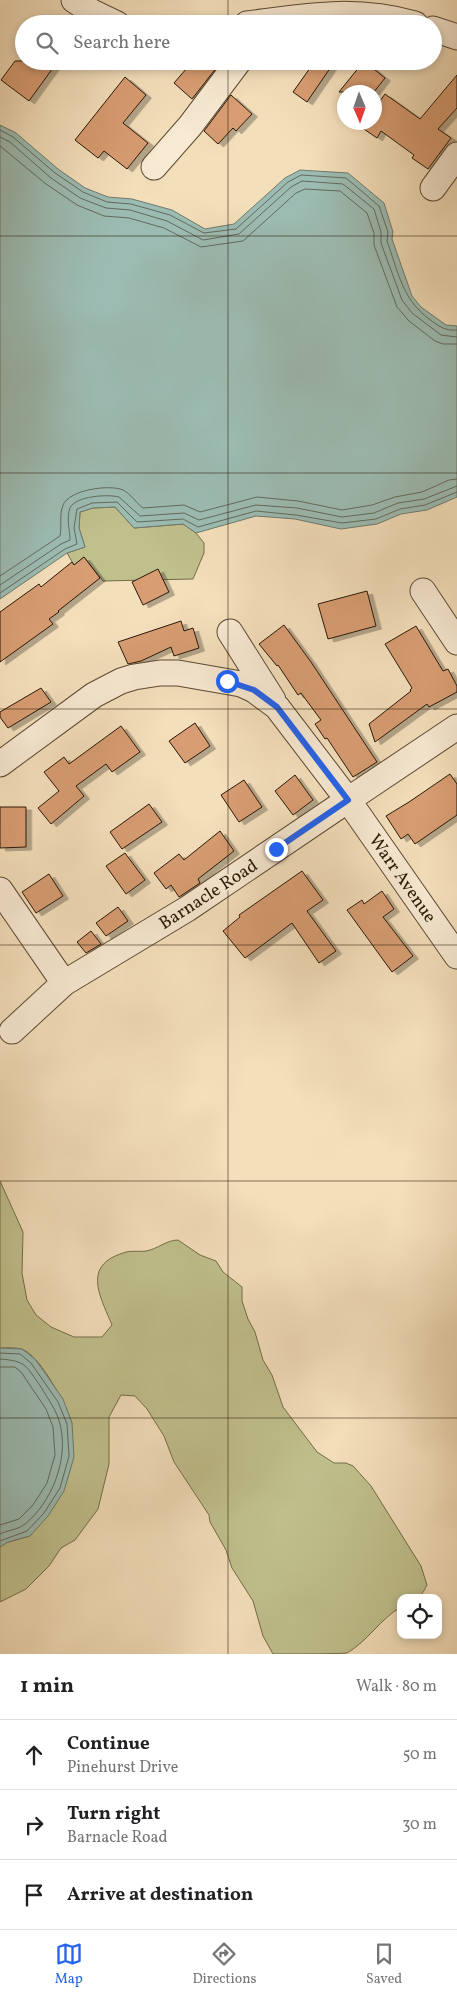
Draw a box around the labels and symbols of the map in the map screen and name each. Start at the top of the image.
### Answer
north arrow [337,85,382,130]
route start [216,670,239,693]
street label: Warr Avenue [362,829,442,928]
route end [265,838,288,861]
street label: Barnacle Road [155,854,263,937]

